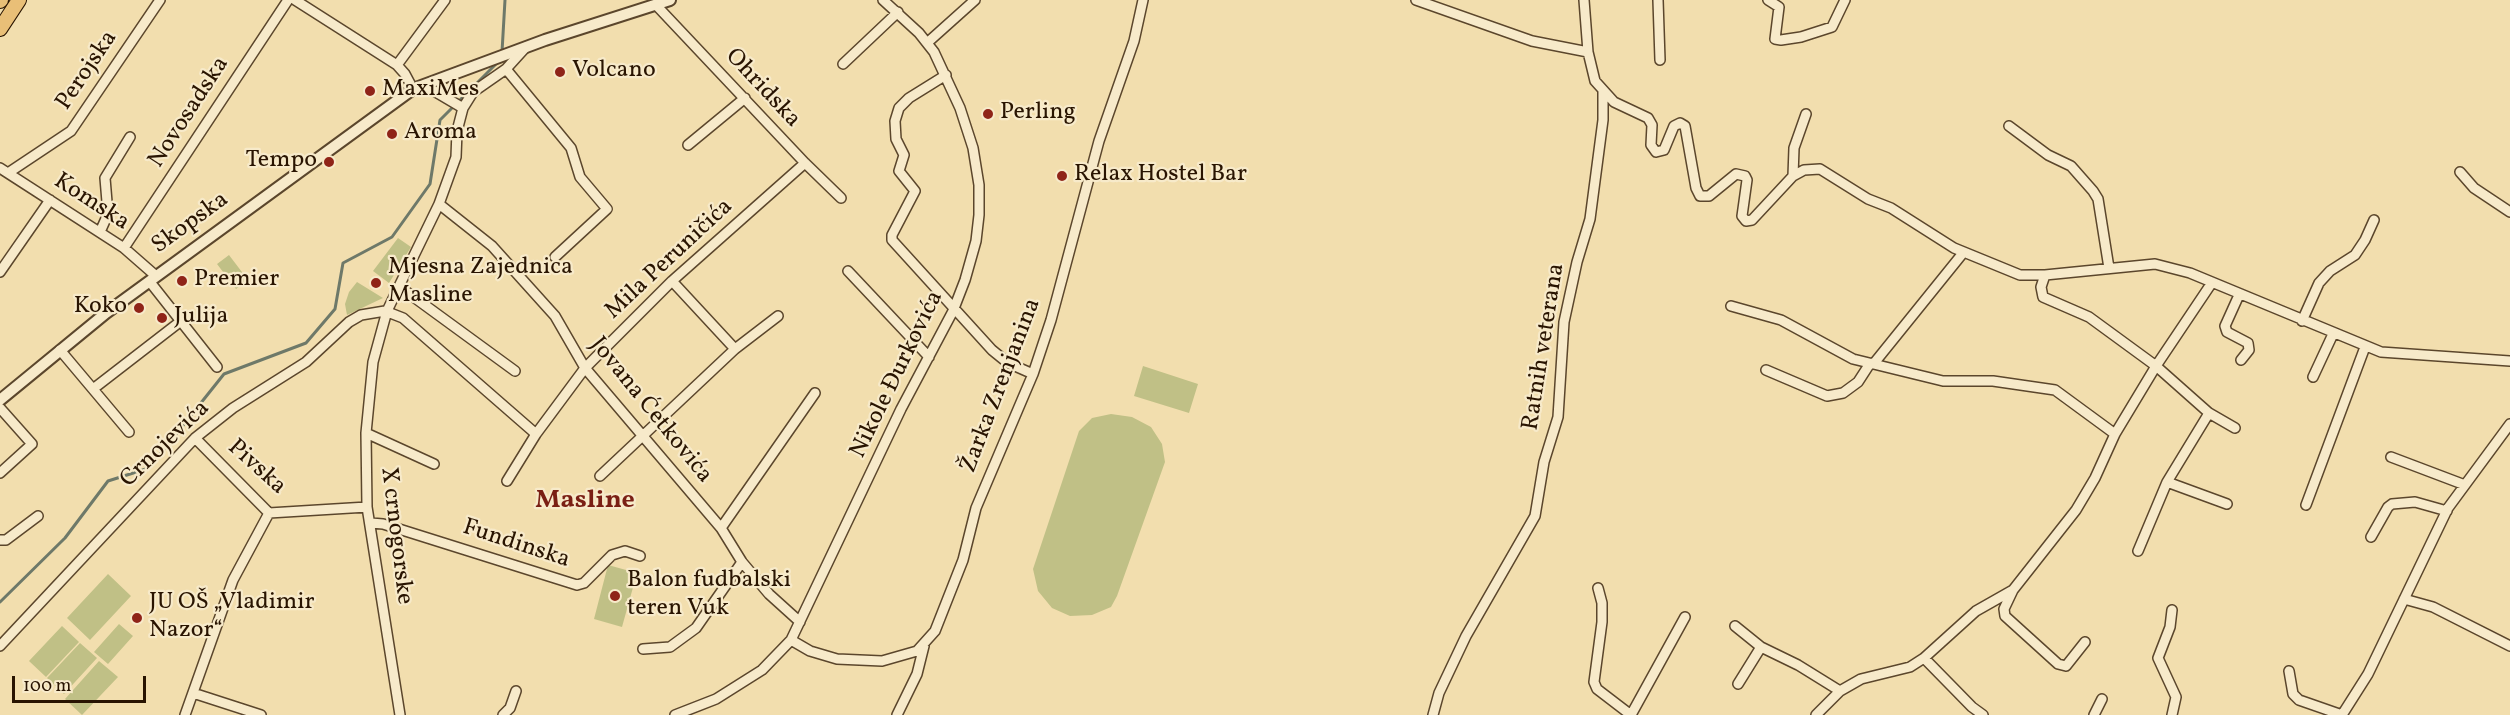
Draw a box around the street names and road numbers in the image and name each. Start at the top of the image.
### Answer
street label: Perojska [51,26,125,116]
street label: Ohridska [718,43,806,135]
street label: Novosadska [143,52,237,174]
street label: Komska [48,168,134,238]
street label: Skopska [147,187,235,261]
street label: Mila Peruničića [600,194,740,326]
street label: Ratnih veterana [1518,261,1572,433]
street label: Nikole Đurkovića [845,287,951,463]
street label: Žarka Zrenjanina [956,295,1048,477]
street label: Jovana Ćetkovića [582,332,718,490]
street label: Crnojevića [115,395,217,495]
street label: Pivska [221,434,291,502]
street label: X crnogorske [372,466,418,606]
street label: Fundinska [459,514,573,576]

